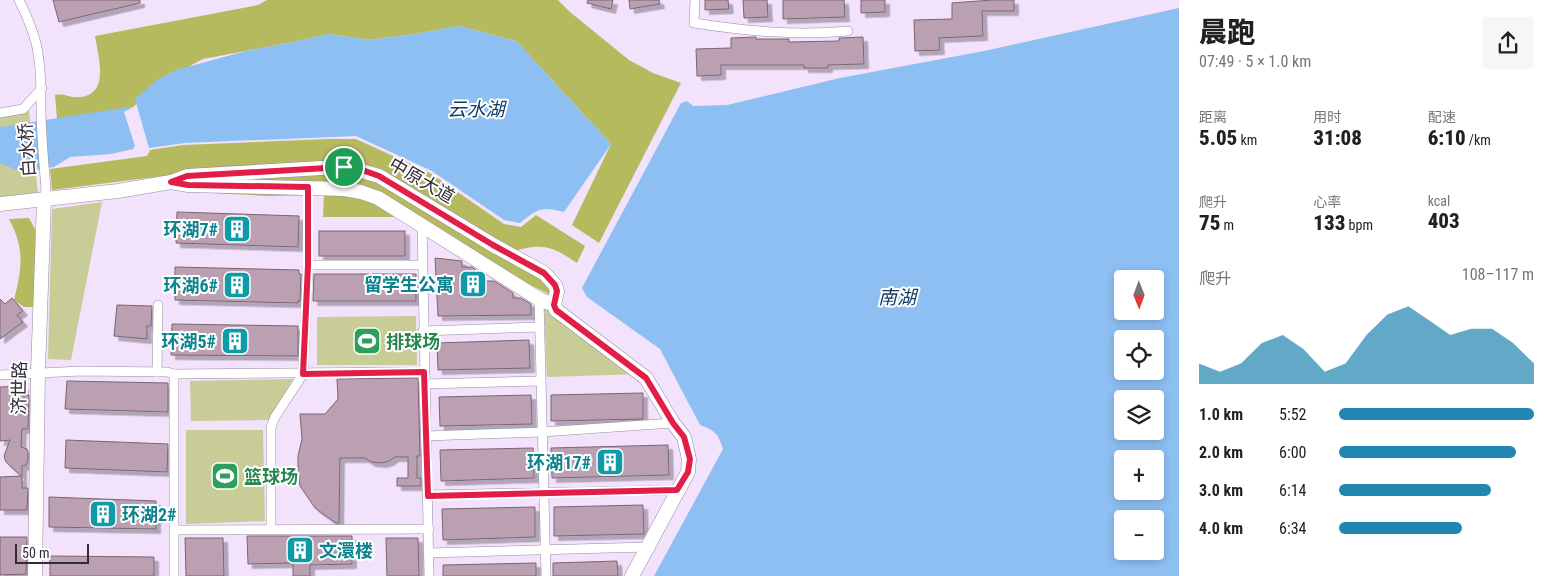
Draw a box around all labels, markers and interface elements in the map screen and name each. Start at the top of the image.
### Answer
text: 晨跑 [1199,16,1255,49]
button: share [1482,17,1534,69]
text: 07:49 · 5 × 1.0 km [1199,52,1311,71]
water label: 云水湖 [447,98,507,121]
text: 距离 [1199,109,1227,125]
text: 用时 [1313,109,1341,125]
text: 配速 [1428,109,1456,125]
street label: 白水桥 [15,122,39,178]
text: 5.05 [1199,126,1237,150]
text: 31:08 [1313,126,1362,150]
text: 6:10 [1428,126,1466,150]
text: km [1237,132,1257,148]
text: /km [1466,132,1491,148]
pin [323,146,365,188]
icon: arrive [330,153,358,181]
street label: 中原大道 [386,153,458,207]
text: kcal [1428,193,1450,209]
text: 爬升 [1199,194,1227,210]
text: 心率 [1313,194,1341,210]
text: 403 [1428,209,1460,233]
text: 75 [1199,211,1220,235]
text: 133 [1313,211,1345,235]
building icon: 环湖7# [222,214,252,244]
text: m [1220,217,1234,233]
text: bpm [1345,217,1373,233]
place label: 环湖7# [163,219,218,240]
text: 108–117 m [1462,265,1534,284]
building icon: 留学生公寓 [458,269,488,299]
text: 爬升 [1199,269,1231,288]
building icon: 环湖6# [222,270,252,300]
north arrow [1114,270,1164,320]
map controls [1114,270,1164,560]
place label: 留学生公寓 [364,274,454,295]
place label: 环湖6# [163,275,218,296]
water label: 南湖 [878,286,919,309]
building icon: 环湖5# [220,326,250,356]
sports icon: 排球场 [352,326,382,356]
button: locate [1114,330,1164,380]
place label: 环湖5# [161,331,216,352]
place label: 排球场 [386,331,440,352]
street label: 济世路 [8,361,30,415]
button: layers [1114,390,1164,440]
text: 1.0 km [1199,405,1243,424]
text: 5:52 [1279,405,1306,424]
text: 2.0 km [1199,443,1243,462]
text: 6:00 [1279,443,1306,462]
building icon: 环湖17# [595,447,625,477]
button: + [1114,450,1164,500]
place label: 环湖17# [527,452,591,473]
sports icon: 篮球场 [210,461,240,491]
place label: 篮球场 [244,466,298,487]
text: 3.0 km [1199,481,1243,500]
text: 6:14 [1279,481,1306,500]
building icon: 环湖2# [88,499,118,529]
place label: 环湖2# [122,504,177,525]
button: − [1114,510,1164,560]
text: 4.0 km [1199,519,1243,538]
text: 6:34 [1279,519,1306,538]
building icon: 文澴楼 [285,535,315,565]
place label: 文澴楼 [319,540,373,561]
scale bar [15,541,89,564]
text: 50 m [22,545,50,561]

